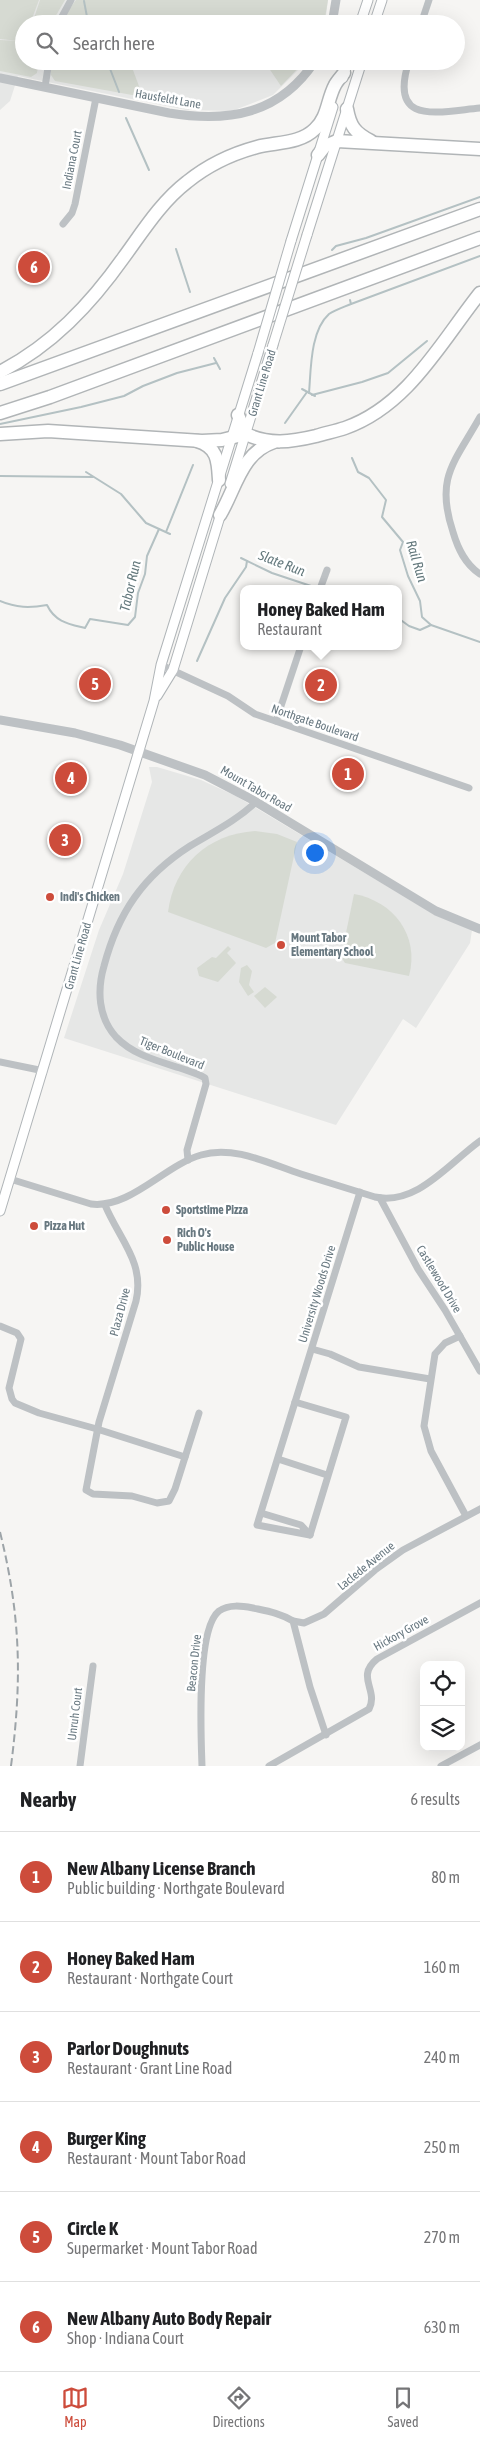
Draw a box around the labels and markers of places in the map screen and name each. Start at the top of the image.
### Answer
pin: 6 [18,248,50,286]
pin: 5 [79,665,111,703]
pin: 2 [305,666,337,704]
pin: 1 [332,755,364,793]
pin: 4 [55,759,87,797]
pin: 3 [49,821,81,859]
place label: Indi's Chicken [60,890,120,904]
marker: Indi's Chicken [44,891,56,903]
place label: Mount Tabor Elementary School [291,931,374,959]
marker: Mount Tabor Elementary School [275,939,287,951]
place label: Sportstime Pizza [176,1203,249,1217]
marker: Sportstime Pizza [160,1204,172,1216]
place label: Pizza Hut [44,1219,85,1233]
marker: Pizza Hut [28,1220,40,1232]
place label: Rich O's Public House [177,1226,235,1254]
marker: Rich O's Public House [161,1234,173,1246]

